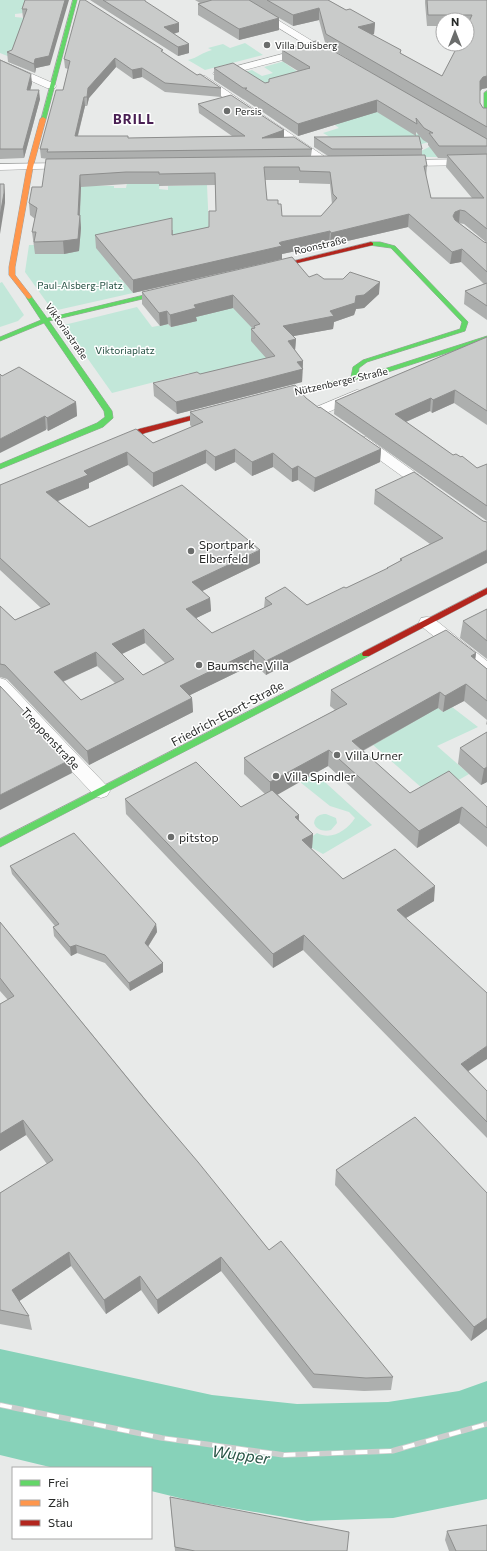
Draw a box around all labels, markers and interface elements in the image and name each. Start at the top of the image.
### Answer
north arrow [435,12,475,52]
text: N [451,15,459,28]
place label: Villa Duisberg [275,39,338,51]
marker: Villa Duisberg [262,40,272,50]
place label: Persis [235,105,262,117]
marker: Persis [222,106,232,116]
district label: BRILL [113,111,155,127]
street label: Roonstraße [293,233,347,257]
park label: Paul-Alsberg-Platz [37,279,123,291]
street label: Viktoriastraße [43,301,91,361]
park label: Viktoriaplatz [95,344,155,356]
street label: Nützenberger Straße [293,364,389,398]
place label: Sportpark Elberfeld [199,537,255,565]
marker: Sportpark Elberfeld [186,546,196,556]
place label: Baumsche Villa [207,658,289,672]
marker: Baumsche Villa [194,660,204,670]
street label: Friedrich-Ebert-Straße [168,677,286,749]
street label: Treppenstraße [19,704,83,772]
place label: Villa Urner [345,748,403,762]
marker: Villa Urner [332,750,342,760]
place label: Villa Spindler [284,769,355,783]
marker: Villa Spindler [271,771,281,781]
place label: pitstop [179,830,219,844]
marker: pitstop [166,832,176,842]
water label: Wupper [211,1441,272,1468]
legend [12,1467,152,1539]
text: Frei [48,1475,69,1489]
text: Zäh [48,1495,69,1509]
text: Stau [48,1515,73,1529]

